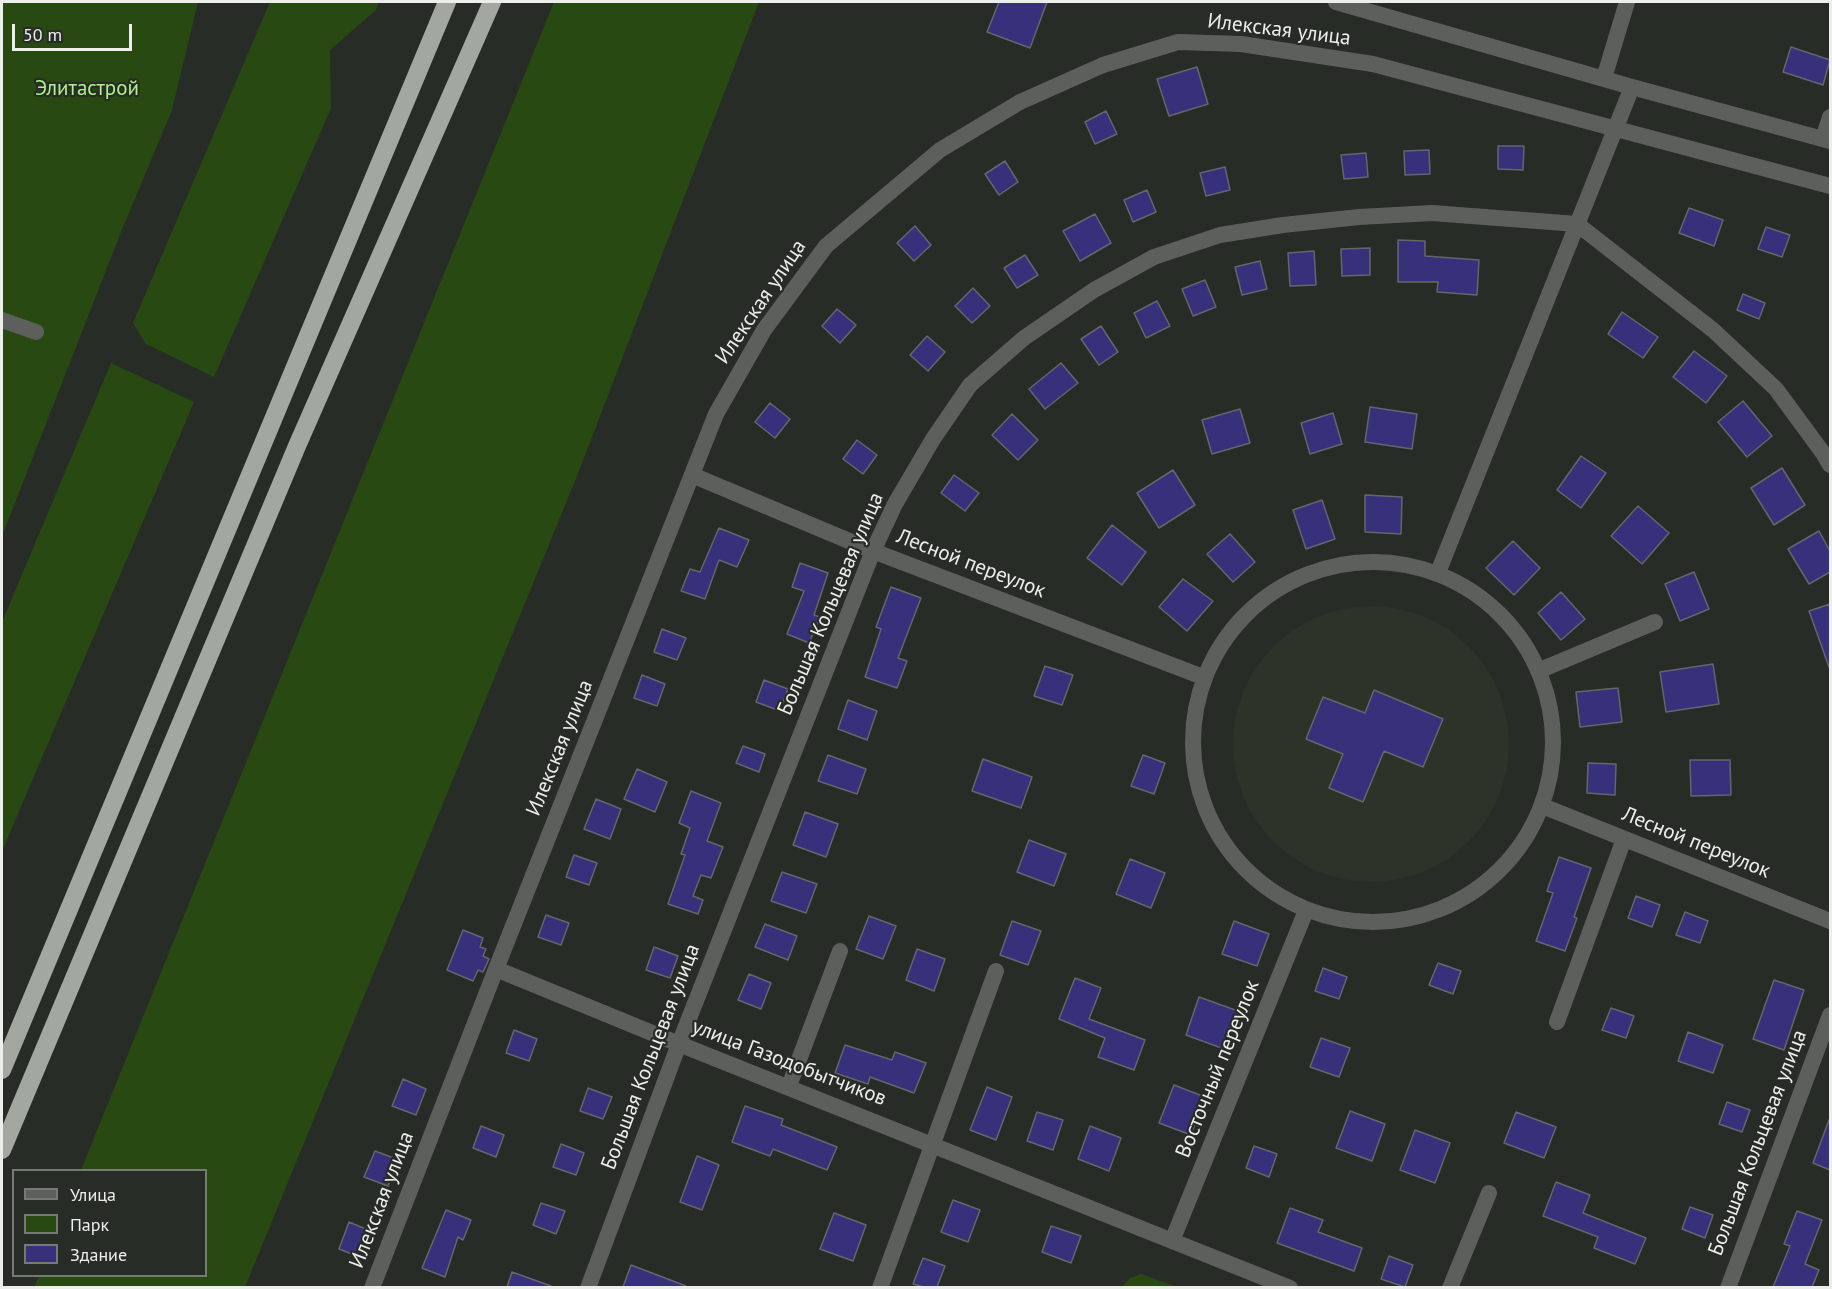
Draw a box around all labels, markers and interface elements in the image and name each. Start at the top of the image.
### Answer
street label: Илекская улица [1206,9,1352,51]
scale bar [15,12,135,50]
text: 50 m [23,23,62,46]
park label: Элитастрой [35,76,139,102]
street label: Илекская улица [710,235,812,369]
street label: Большая Кольцевая улица [773,489,889,719]
street label: Лесной переулок [893,524,1049,604]
street label: Илекская улица [521,676,599,820]
street label: Лесной переулок [1618,802,1774,884]
street label: Большая Кольцевая улица [596,941,706,1173]
street label: Восточный переулок [1171,976,1265,1162]
street label: улица Газодобытчиков [688,1014,890,1112]
street label: Большая Кольцевая улица [1703,1027,1813,1259]
street label: Илекская улица [344,1128,420,1272]
legend [12,1169,207,1277]
text: Улица [70,1183,116,1206]
text: Парк [70,1213,109,1236]
text: Здание [70,1243,127,1266]

